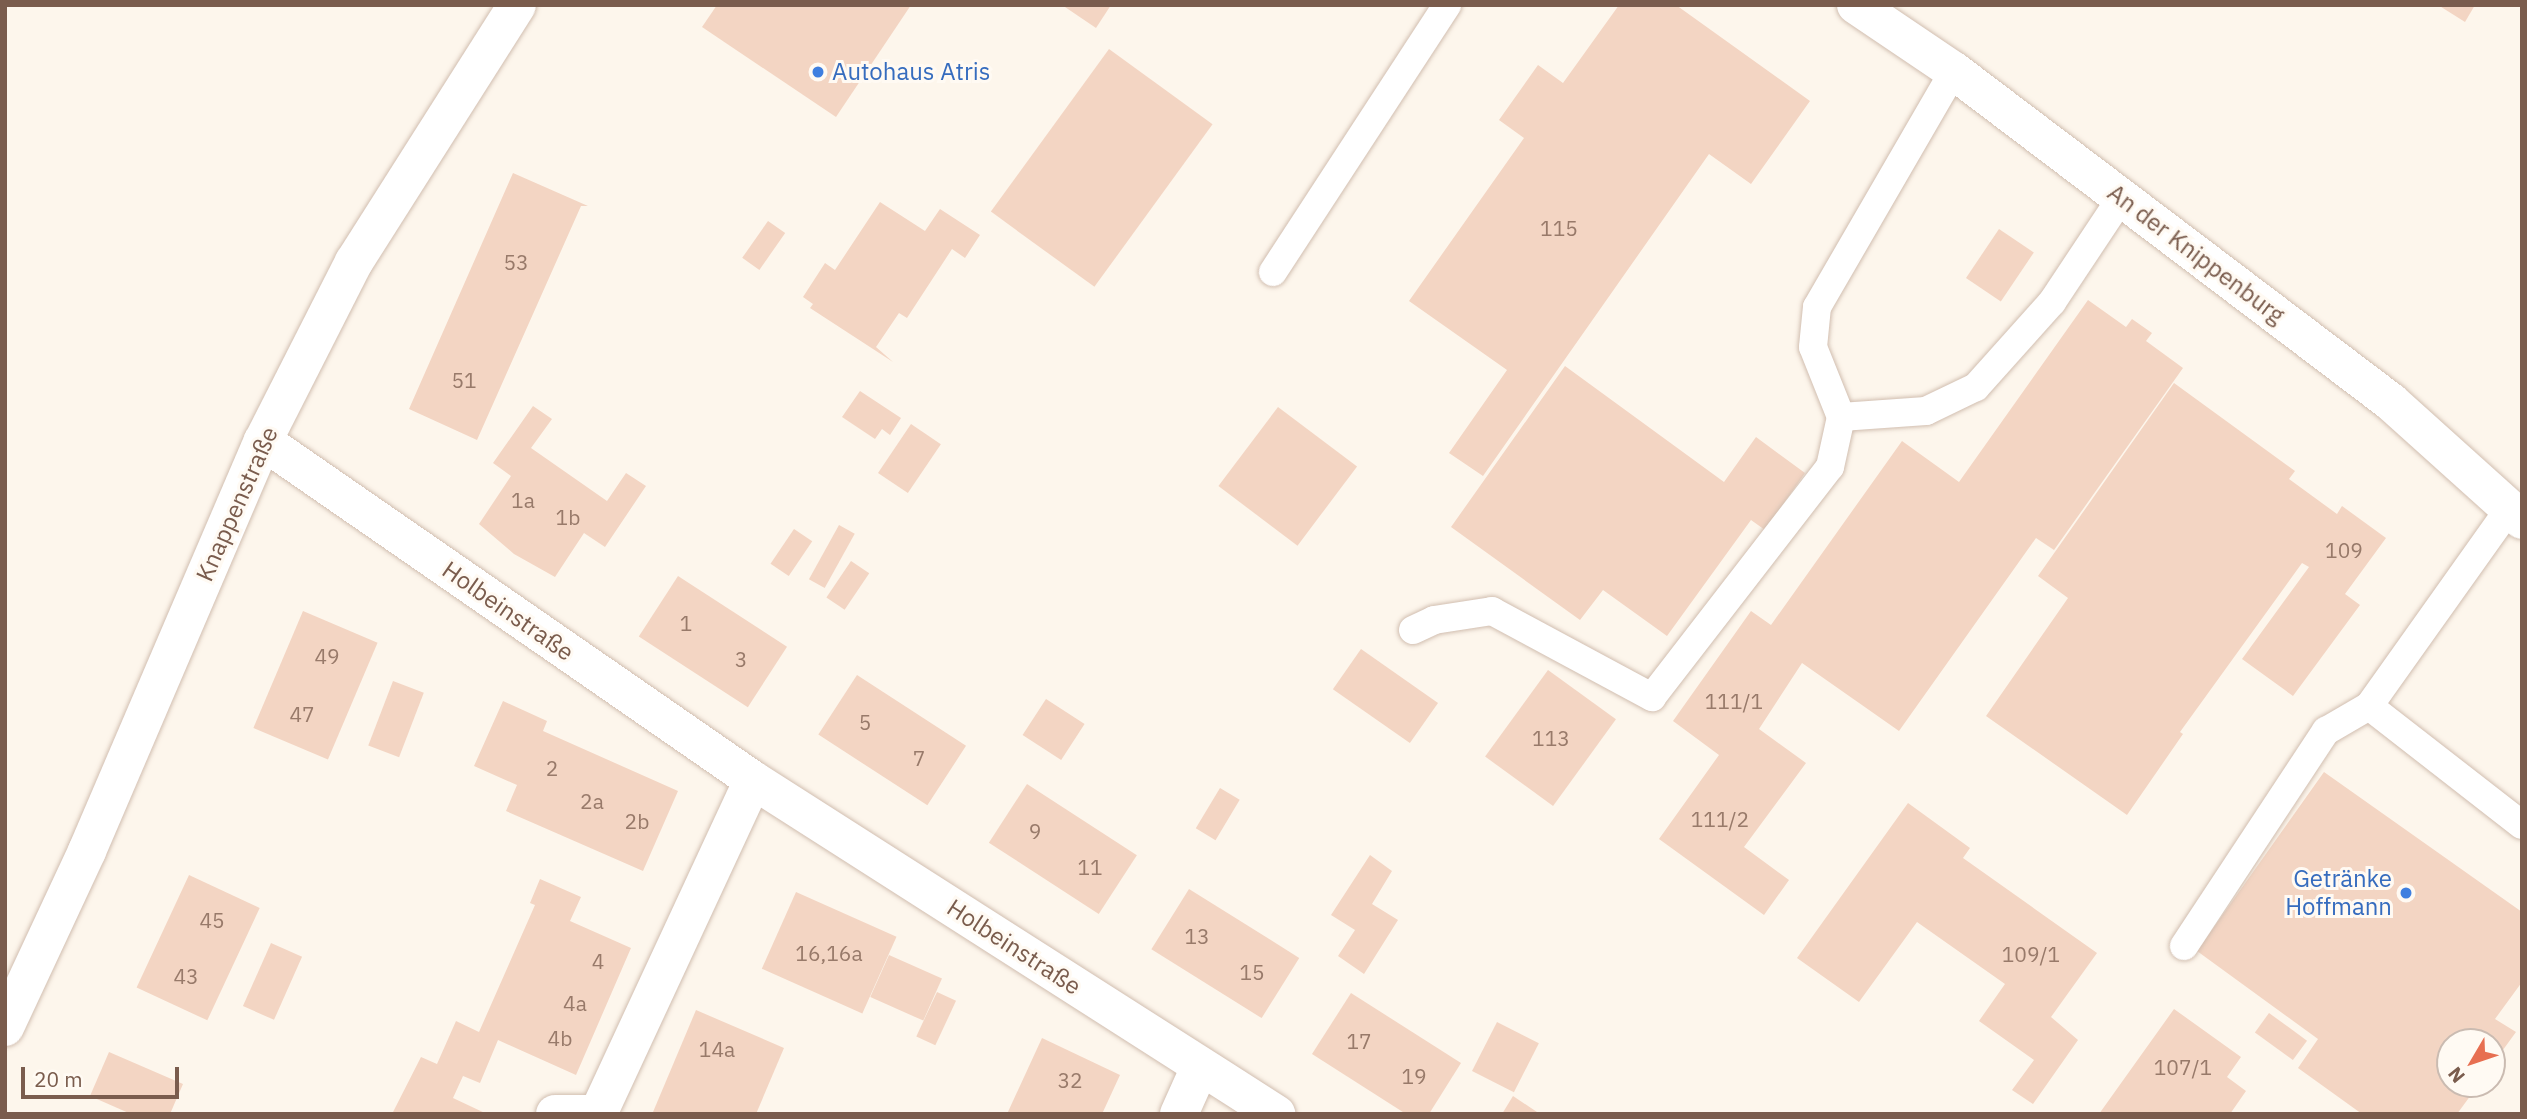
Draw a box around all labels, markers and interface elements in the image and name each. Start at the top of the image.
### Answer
place label: Autohaus Atris [832,58,990,86]
marker: Autohaus Atris [810,64,826,80]
street label: An der Knippenburg [2102,178,2290,330]
house number: 115 [1540,215,1578,241]
house number: 53 [503,249,529,275]
house number: 51 [451,367,477,393]
street label: Knappenstraße [190,422,284,586]
house number: 1a [511,487,535,513]
house number: 1b [556,504,580,530]
house number: 109 [2325,537,2363,563]
street label: Holbeinstraße [437,555,579,667]
house number: 1 [680,610,692,636]
house number: 49 [314,643,340,669]
house number: 3 [735,646,747,672]
house number: 111/1 [1705,688,1763,714]
house number: 47 [289,701,315,727]
house number: 5 [859,709,871,735]
house number: 113 [1532,725,1570,751]
house number: 7 [913,745,925,771]
house number: 2 [546,755,558,781]
house number: 2a [580,788,604,814]
house number: 111/2 [1691,806,1749,832]
house number: 2b [625,808,649,834]
house number: 9 [1029,818,1041,844]
house number: 11 [1077,854,1103,880]
place label: Getränke Hoffmann [2285,865,2392,921]
marker: Getränke Hoffmann [2398,885,2414,901]
street label: Holbeinstraße [942,893,1086,1001]
house number: 45 [199,907,225,933]
house number: 13 [1184,923,1210,949]
house number: 16,16a [795,940,863,966]
house number: 109/1 [2002,941,2060,967]
house number: 4 [592,948,604,974]
house number: 15 [1239,959,1265,985]
house number: 43 [173,963,199,989]
house number: 4a [563,990,587,1016]
house number: 4b [548,1025,572,1051]
house number: 17 [1346,1028,1372,1054]
north arrow [2436,1028,2506,1098]
house number: 14a [699,1036,735,1062]
scale bar [24,1052,182,1096]
house number: 107/1 [2154,1054,2212,1080]
text: N [2443,1062,2470,1088]
house number: 19 [1401,1063,1427,1089]
text: 20 m [34,1065,83,1093]
house number: 32 [1057,1067,1083,1093]

